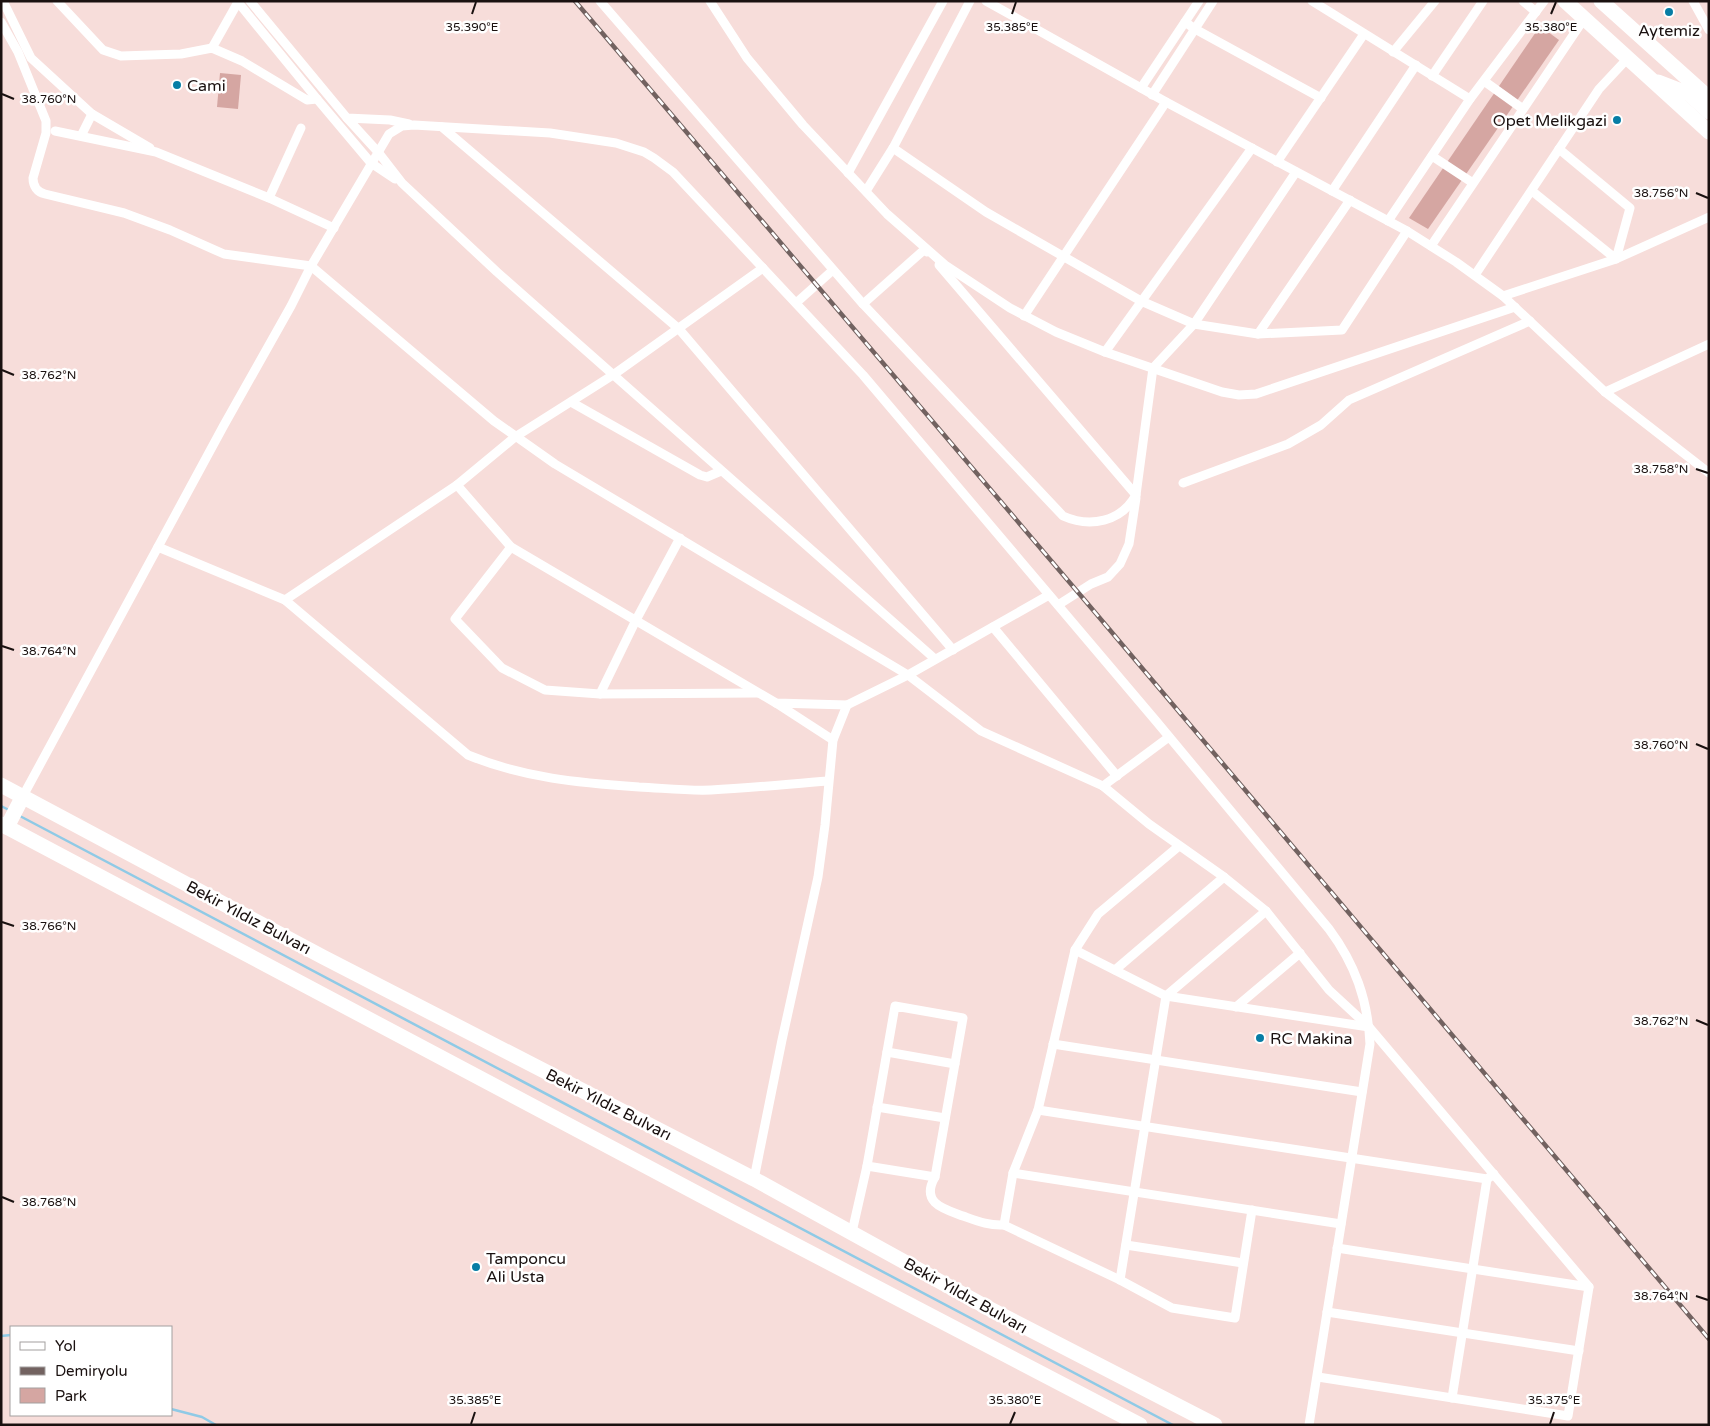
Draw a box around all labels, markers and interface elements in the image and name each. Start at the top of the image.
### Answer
marker: Aytemiz [1663,6,1675,18]
text: 35.390°E [446,20,499,34]
text: 35.385°E [986,20,1039,34]
text: 35.380°E [1525,20,1578,34]
place label: Aytemiz [1638,21,1700,41]
place label: Cami [187,76,226,96]
marker: Cami [171,79,183,91]
text: 38.760°N [22,92,76,106]
place label: Opet Melikgazi [1493,111,1607,131]
marker: Opet Melikgazi [1611,114,1623,126]
text: 38.756°N [1634,186,1688,200]
text: 38.762°N [22,368,76,382]
text: 38.758°N [1634,462,1688,476]
text: 38.764°N [22,644,76,658]
text: 38.760°N [1634,738,1688,752]
street label: Bekir Yıldız Bulvarı [183,877,314,959]
text: 38.766°N [22,919,76,933]
text: 38.762°N [1634,1014,1688,1028]
place label: RC Makina [1270,1029,1353,1049]
marker: RC Makina [1254,1032,1266,1044]
street label: Bekir Yıldız Bulvarı [542,1065,675,1145]
text: 38.768°N [22,1195,76,1209]
place label: Tamponcu Ali Usta [486,1249,566,1287]
street label: Bekir Yıldız Bulvarı [900,1254,1031,1338]
marker: Tamponcu Ali Usta [470,1261,482,1273]
text: 38.764°N [1634,1289,1688,1303]
legend [10,1326,172,1416]
text: Yol [55,1337,76,1355]
text: Demiryolu [55,1362,128,1380]
text: Park [55,1387,87,1405]
text: 35.385°E [449,1393,502,1407]
text: 35.380°E [989,1393,1042,1407]
text: 35.375°E [1528,1393,1581,1407]

